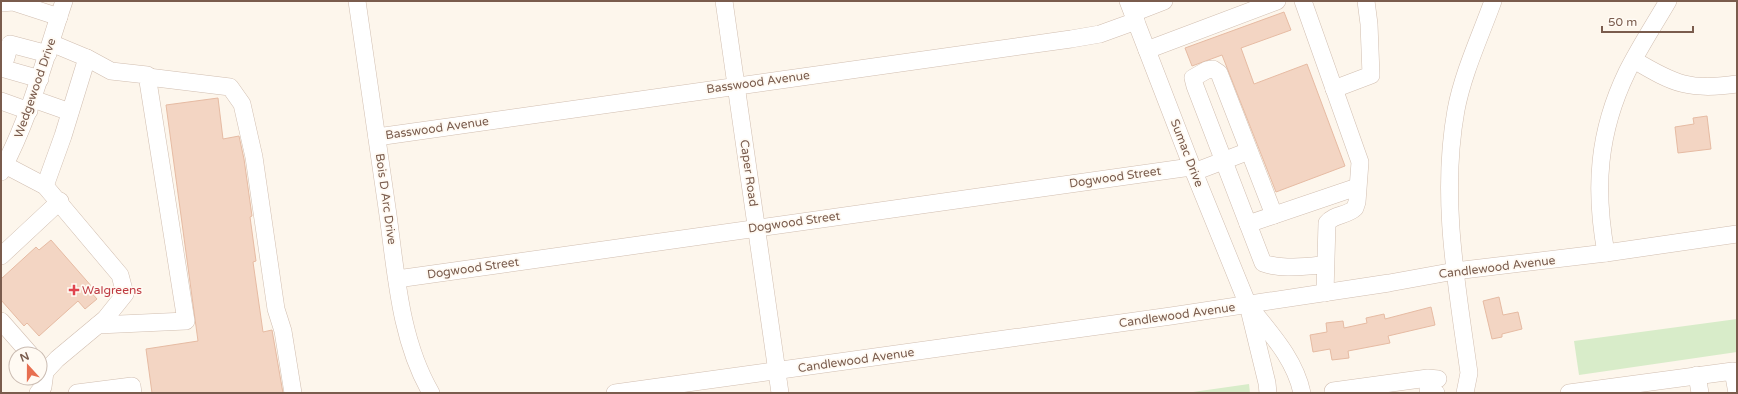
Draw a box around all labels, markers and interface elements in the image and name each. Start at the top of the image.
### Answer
scale bar [1602,8,1693,34]
text: 50 m [1608,15,1637,29]
street label: Wedgewood Drive [11,36,59,140]
street label: Basswood Avenue [705,68,811,96]
street label: Basswood Avenue [384,114,490,142]
street label: Sumac Drive [1168,117,1206,189]
street label: Caper Road [737,139,761,207]
street label: Bois D Arc Drive [373,153,399,246]
street label: Dogwood Street [1068,164,1162,190]
street label: Dogwood Street [747,209,841,235]
street label: Candlewood Avenue [1438,253,1556,281]
street label: Dogwood Street [426,255,520,281]
place label: Walgreens [82,283,142,297]
marker: Walgreens [69,285,79,295]
street label: Candlewood Avenue [1118,300,1236,330]
street label: Candlewood Avenue [797,345,915,375]
north arrow [8,346,48,386]
text: N [18,349,31,365]

